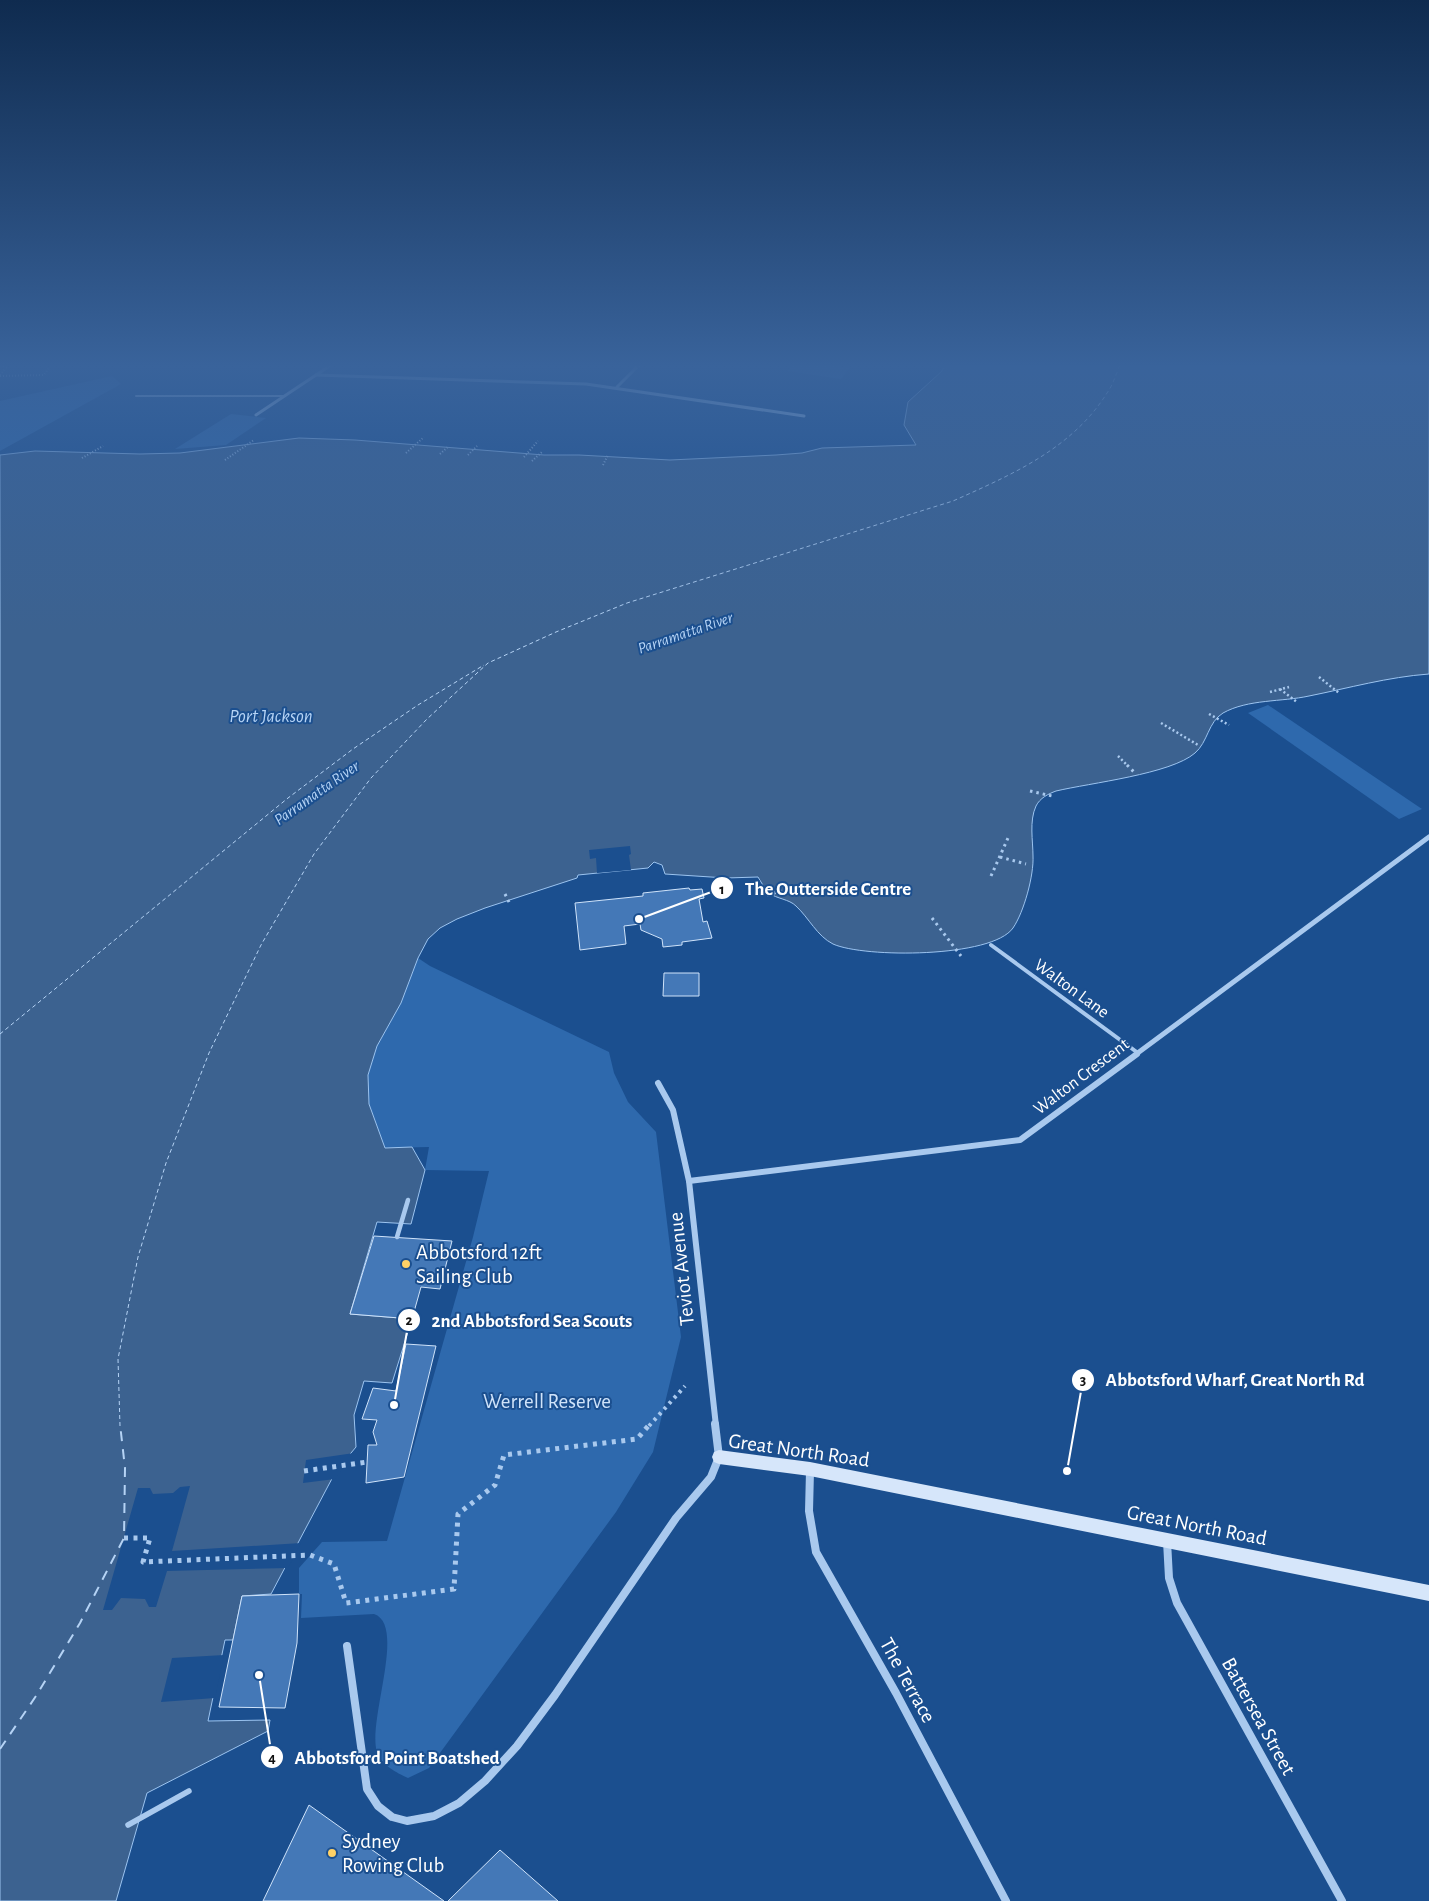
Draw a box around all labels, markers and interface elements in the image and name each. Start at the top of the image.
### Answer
water label: Parramatta River [636,609,736,657]
water label: Port Jackson [229,707,313,726]
water label: Parramatta River [271,757,363,828]
callout: The Outterside Centre [710,871,921,905]
text: The Outterside Centre [745,880,911,899]
text: 1 [719,882,725,897]
street label: Walton Lane [1031,956,1112,1022]
street label: Walton Crescent [1031,1035,1133,1118]
street label: Teviot Avenue [665,1211,698,1327]
place label: Abbotsford 12ft Sailing Club [416,1242,542,1287]
marker: Abbotsford 12ft Sailing Club [400,1258,412,1270]
callout: 2nd Abbotsford Sea Scouts [396,1303,642,1337]
text: 2nd Abbotsford Sea Scouts [432,1312,632,1331]
text: 2 [405,1313,413,1328]
callout: Abbotsford Wharf, Great North Rd [1070,1363,1374,1397]
text: Abbotsford Wharf, Great North Rd [1106,1371,1364,1390]
text: 3 [1080,1373,1086,1388]
park label: Werrell Reserve [483,1391,611,1412]
street label: Great North Road [727,1430,871,1471]
street label: Great North Road [1125,1502,1269,1549]
street label: The Terrace [876,1634,939,1726]
street label: Battersea Street [1218,1654,1300,1779]
callout: Abbotsford Point Boatshed [259,1740,509,1774]
text: Abbotsford Point Boatshed [294,1749,500,1768]
text: 4 [268,1751,276,1766]
place label: Sydney Rowing Club [342,1831,444,1876]
marker: Sydney Rowing Club [326,1847,338,1859]

